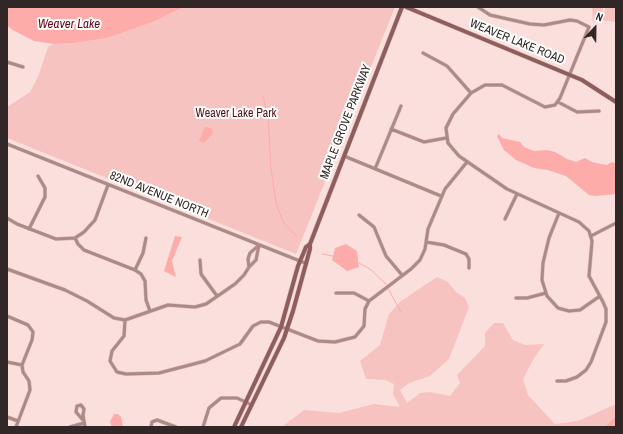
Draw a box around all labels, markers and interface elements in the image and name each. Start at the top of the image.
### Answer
north arrow [575,8,615,48]
text: N [594,9,605,25]
street label: WEAVER LAKE ROAD [467,16,567,68]
water label: Weaver Lake [38,17,100,33]
street label: MAPLE GROVE PARKWAY [317,63,375,181]
park label: Weaver Lake Park [196,107,276,121]
street label: 82ND AVENUE NORTH [108,169,210,221]

